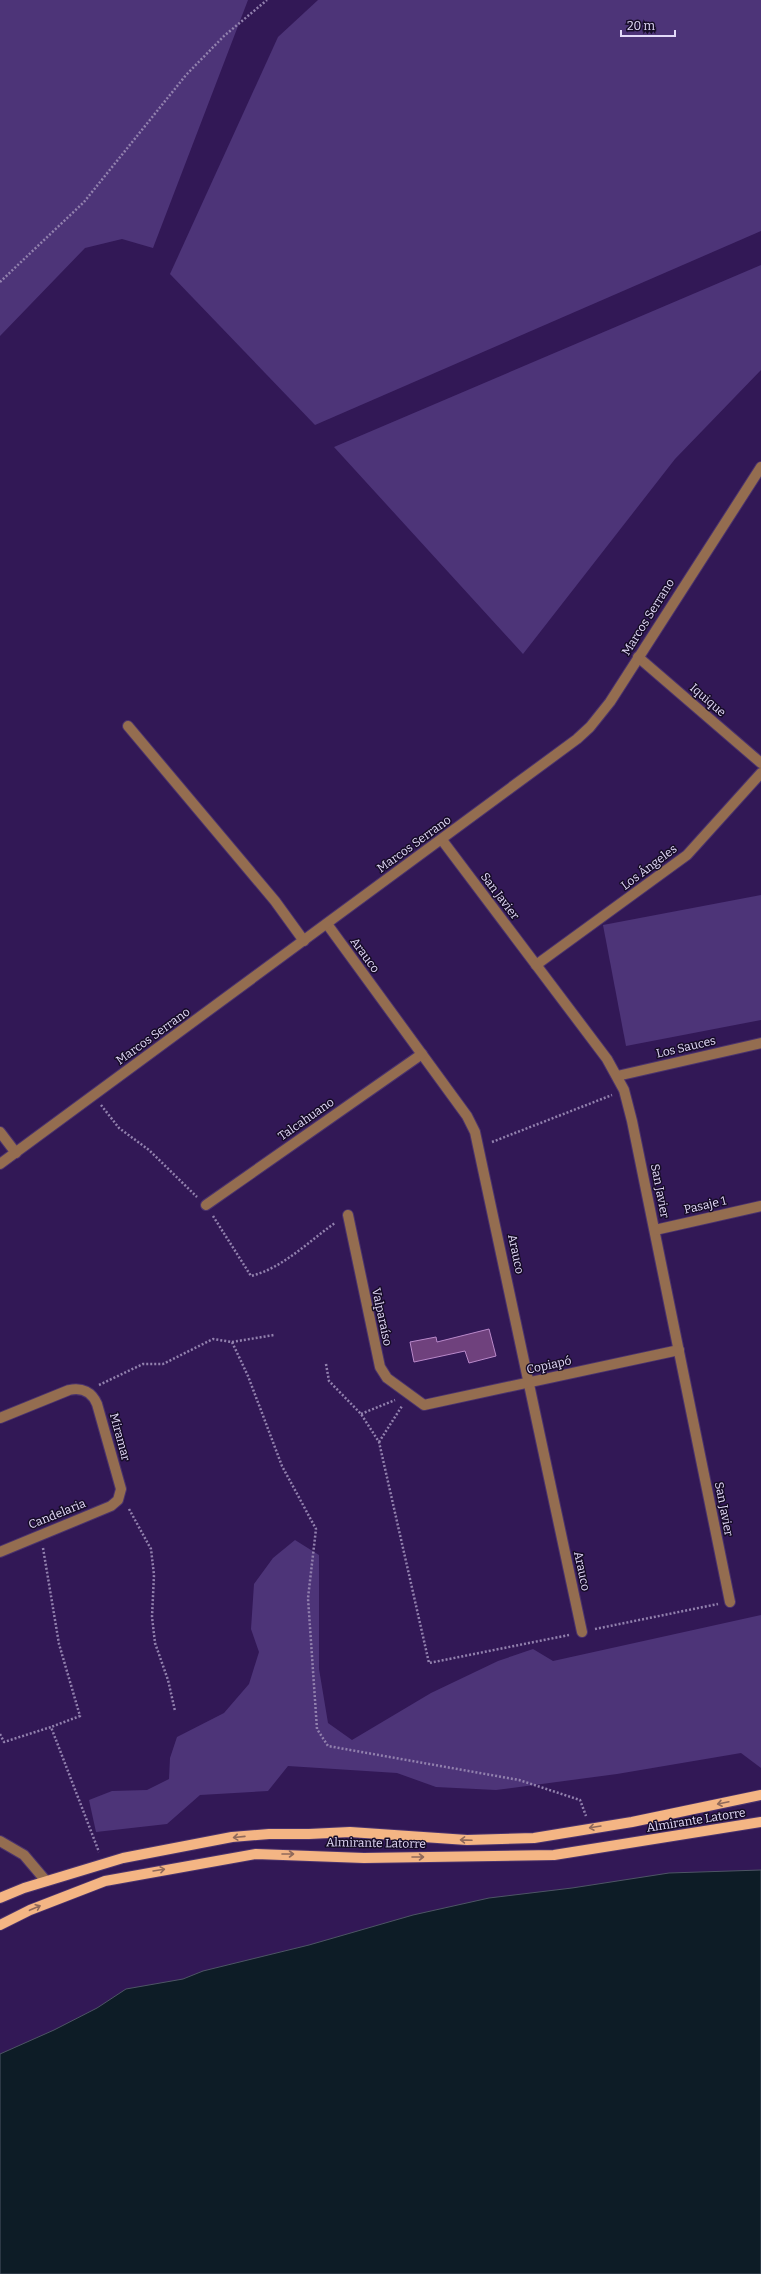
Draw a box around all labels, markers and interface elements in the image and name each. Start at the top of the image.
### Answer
scale bar [621,12,675,38]
text: 20 m [627,19,656,33]
street label: Marcos Serrano [619,576,677,658]
street label: Iquique [687,681,729,719]
street label: Marcos Serrano [374,812,454,875]
street label: Los Ángeles [618,841,680,893]
street label: San Javier [478,870,523,923]
street label: Arauco [348,935,382,975]
street label: Marcos Serrano [113,1004,193,1067]
street label: Los Sauces [655,1033,717,1061]
street label: Talcahuano [275,1095,337,1143]
street label: San Javier [648,1163,672,1220]
street label: Pasaje 1 [683,1193,728,1217]
street label: Arauco [505,1233,527,1275]
street label: Valparaíso [369,1287,395,1347]
street label: Copiapó [525,1353,573,1377]
street label: Miramar [107,1411,133,1463]
street label: San Javier [712,1481,736,1538]
street label: Candelaria [26,1496,88,1532]
street label: Arauco [571,1550,593,1592]
one-way arrow [717,1799,730,1807]
street label: Almirante Latorre [646,1805,746,1835]
one-way arrow [589,1823,602,1831]
one-way arrow [233,1833,246,1840]
street label: Almirante Latorre [326,1835,426,1851]
one-way arrow [460,1836,473,1844]
one-way arrow [281,1850,294,1858]
one-way arrow [411,1853,424,1861]
one-way arrow [152,1866,165,1874]
one-way arrow [29,1903,41,1911]

